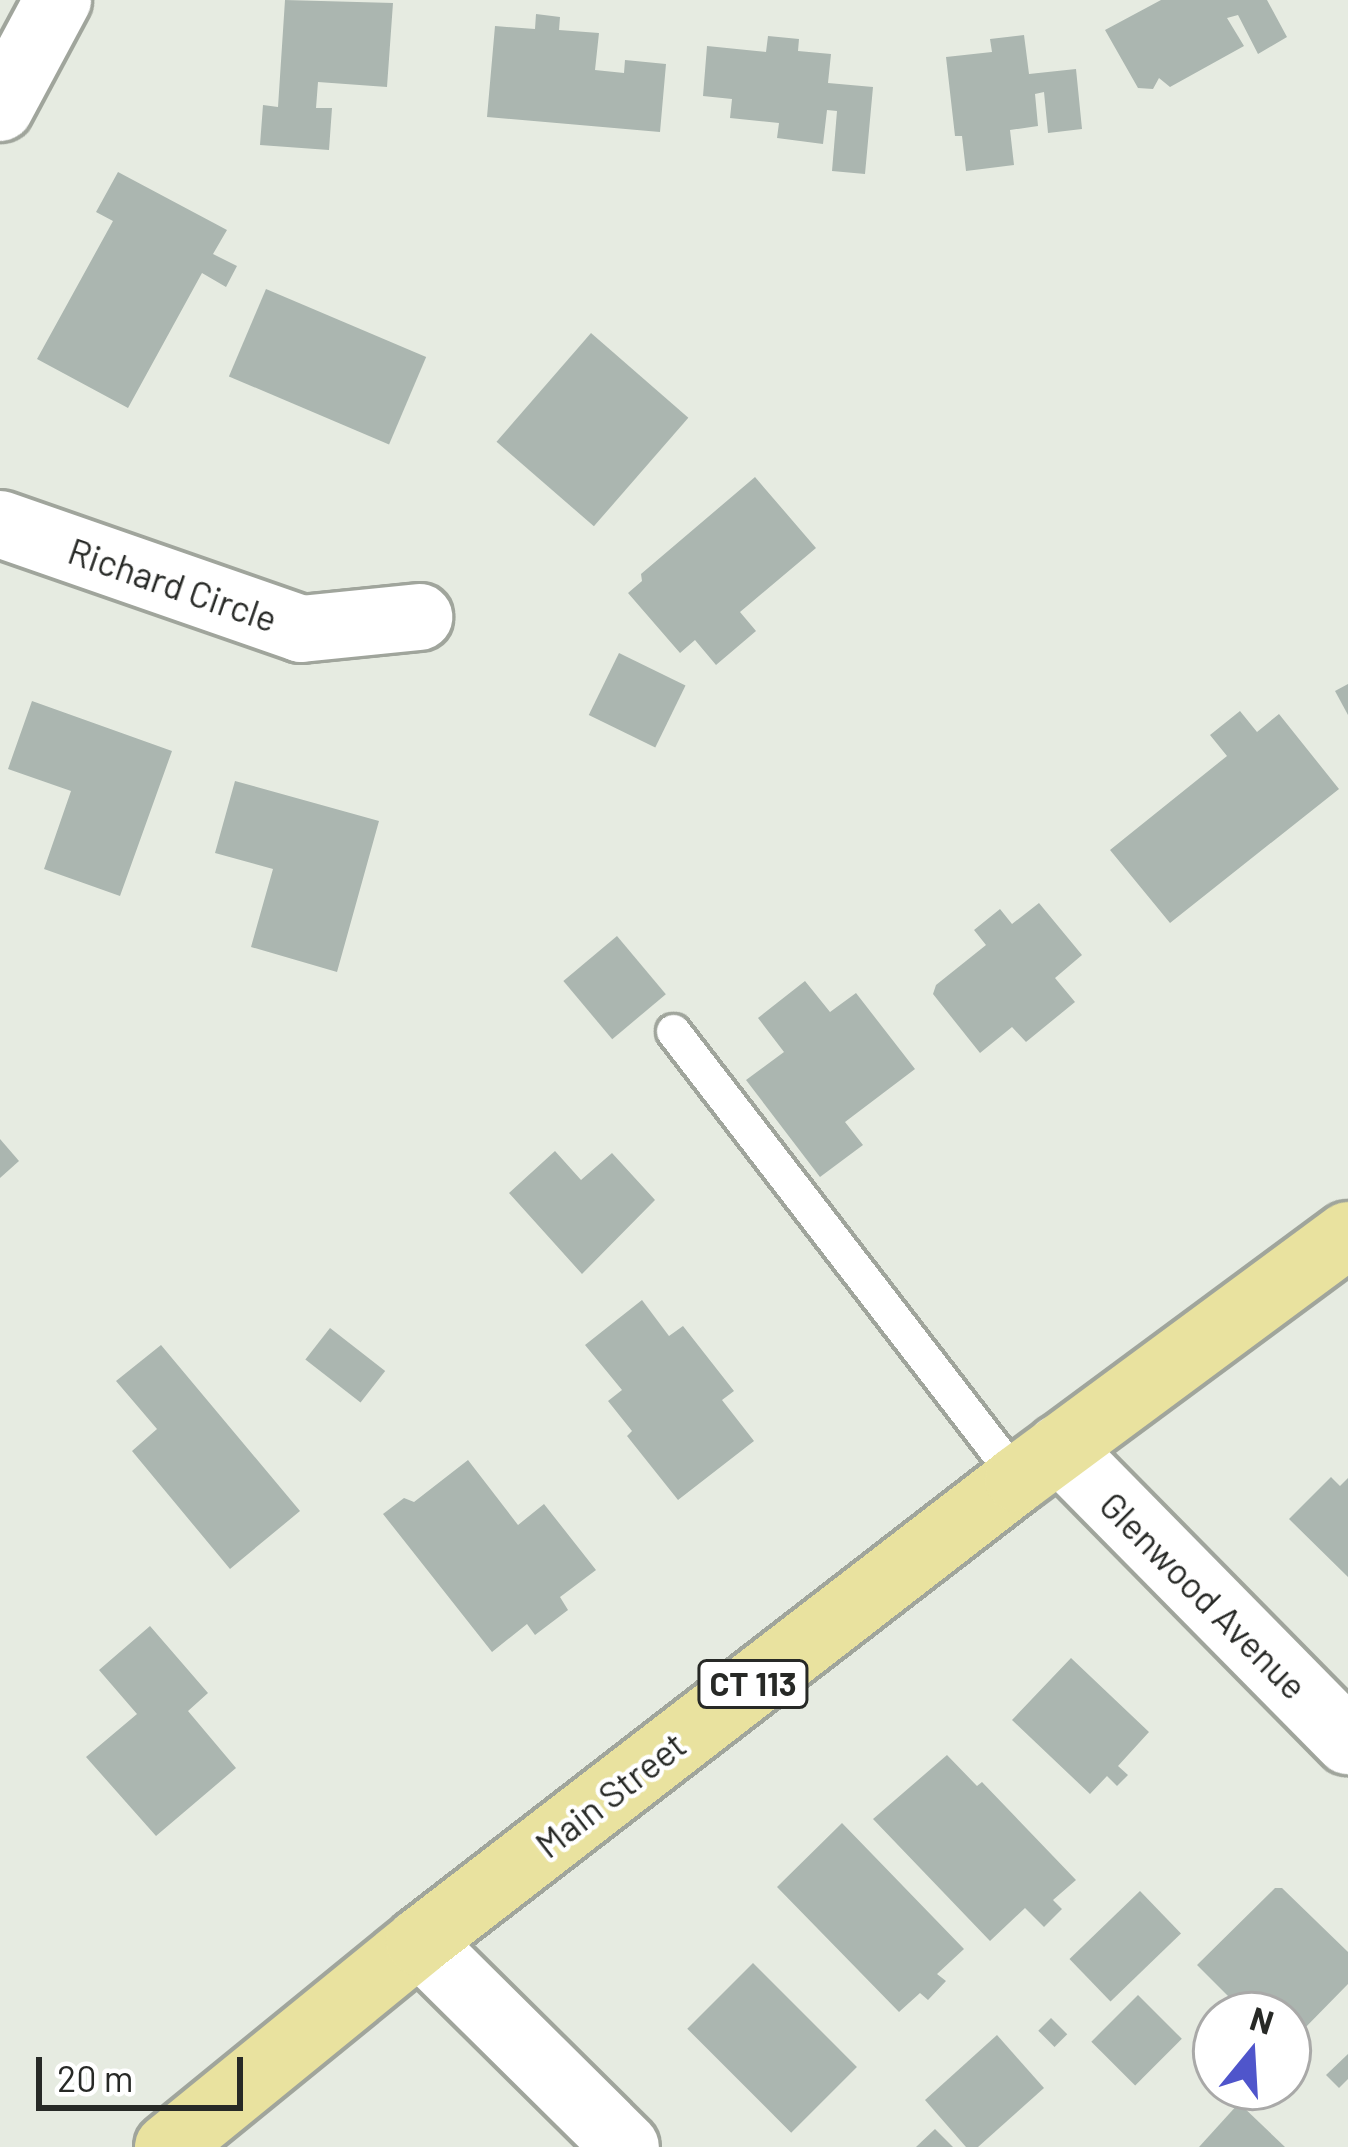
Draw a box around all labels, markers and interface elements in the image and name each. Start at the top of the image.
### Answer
street label: Richard Circle [63,528,283,640]
street label: Glenwood Avenue [1092,1483,1316,1707]
road number: CT 113 [696,1657,810,1711]
street label: Main Street [526,1722,694,1866]
north arrow [1192,1991,1312,2111]
text: N [1246,1997,1279,2042]
scale bar [42,2033,249,2107]
text: 20 m [57,2056,134,2099]

